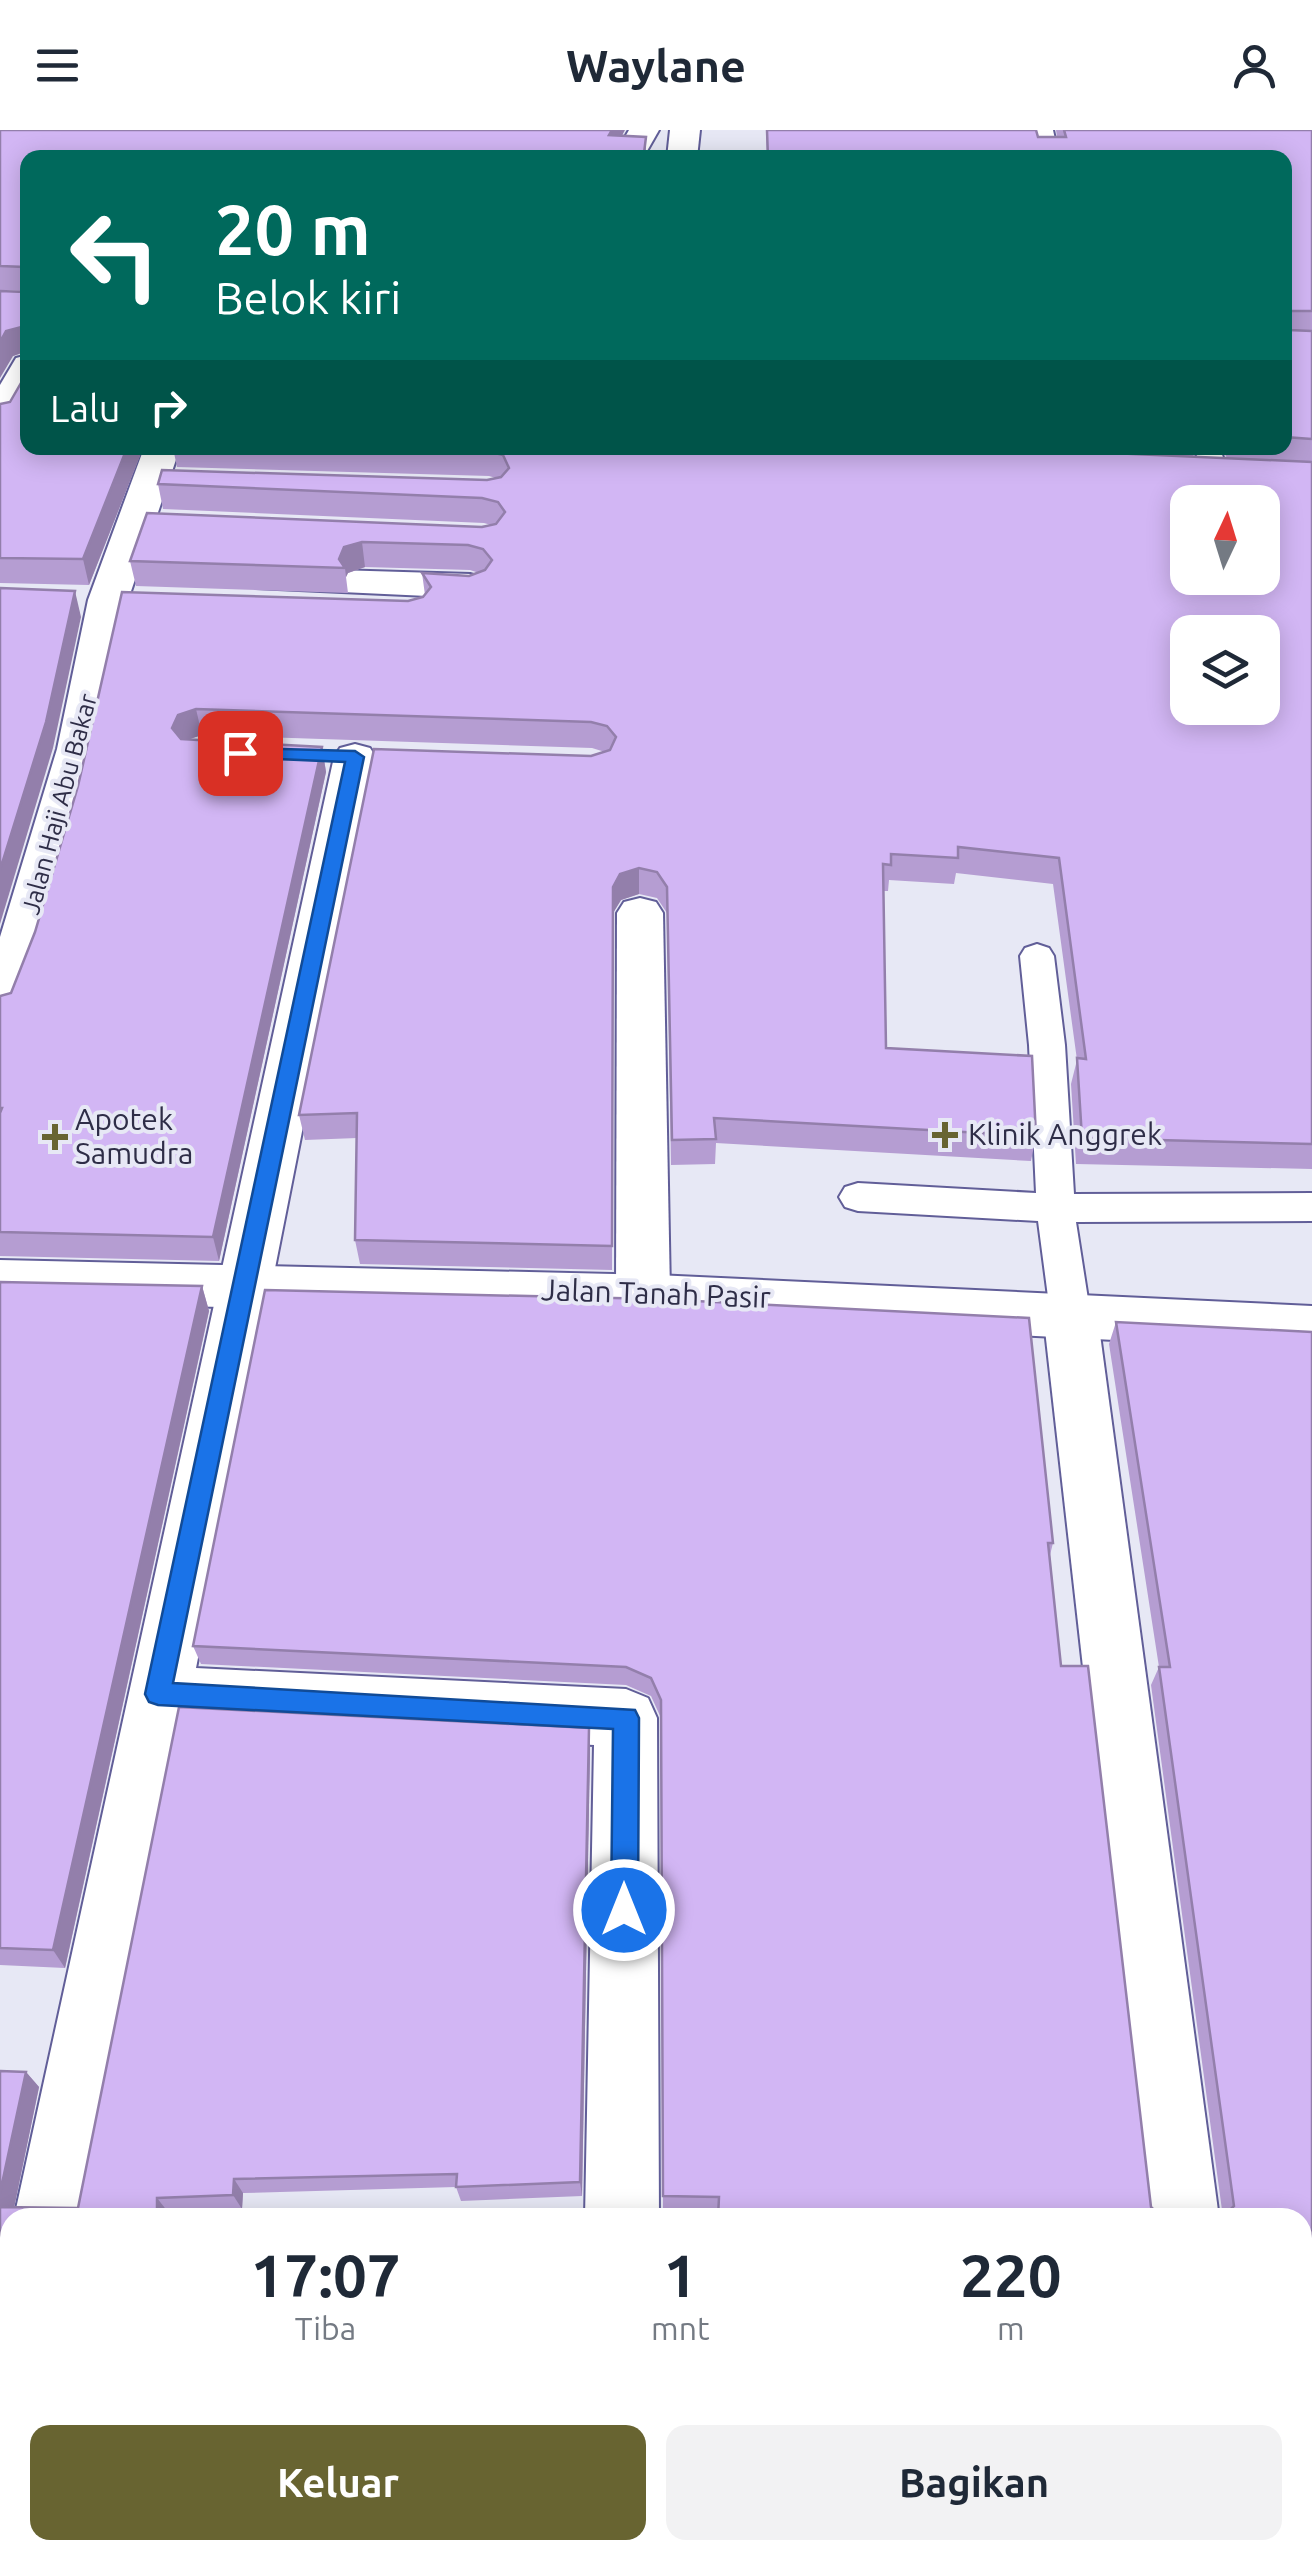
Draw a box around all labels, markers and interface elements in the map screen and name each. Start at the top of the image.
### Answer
icon: menu [30,38,85,93]
icon: person [1227,38,1282,93]
text: Waylane [566,40,746,91]
icon: left [50,190,180,320]
text: 20 m [215,190,371,268]
text: Belok kiri [215,272,401,323]
icon: right [141,380,196,435]
text: Lalu [50,387,121,429]
north arrow [1170,485,1280,595]
map controls [1170,485,1280,725]
button: layers [1170,615,1280,725]
street label: Jalan Haji Abu Bakar [16,690,102,917]
pin [198,711,283,796]
icon: arrive [213,726,268,781]
place label: Apotek Samudra [75,1102,194,1170]
place label: Klinik Anggrek [968,1117,1162,1151]
marker: Klinik Anggrek [932,1122,958,1148]
marker: Apotek Samudra [44,1126,66,1148]
street label: Jalan Tanah Pasir [541,1272,772,1314]
position arrow [572,1858,676,1962]
text: 17:07 [250,2241,401,2308]
text: 1 [663,2241,697,2308]
text: 220 [960,2241,1062,2308]
text: Tiba [295,2310,356,2346]
text: mnt [651,2310,710,2346]
text: m [997,2310,1025,2346]
button: Keluar [30,2425,646,2540]
button: Bagikan [666,2425,1282,2540]

